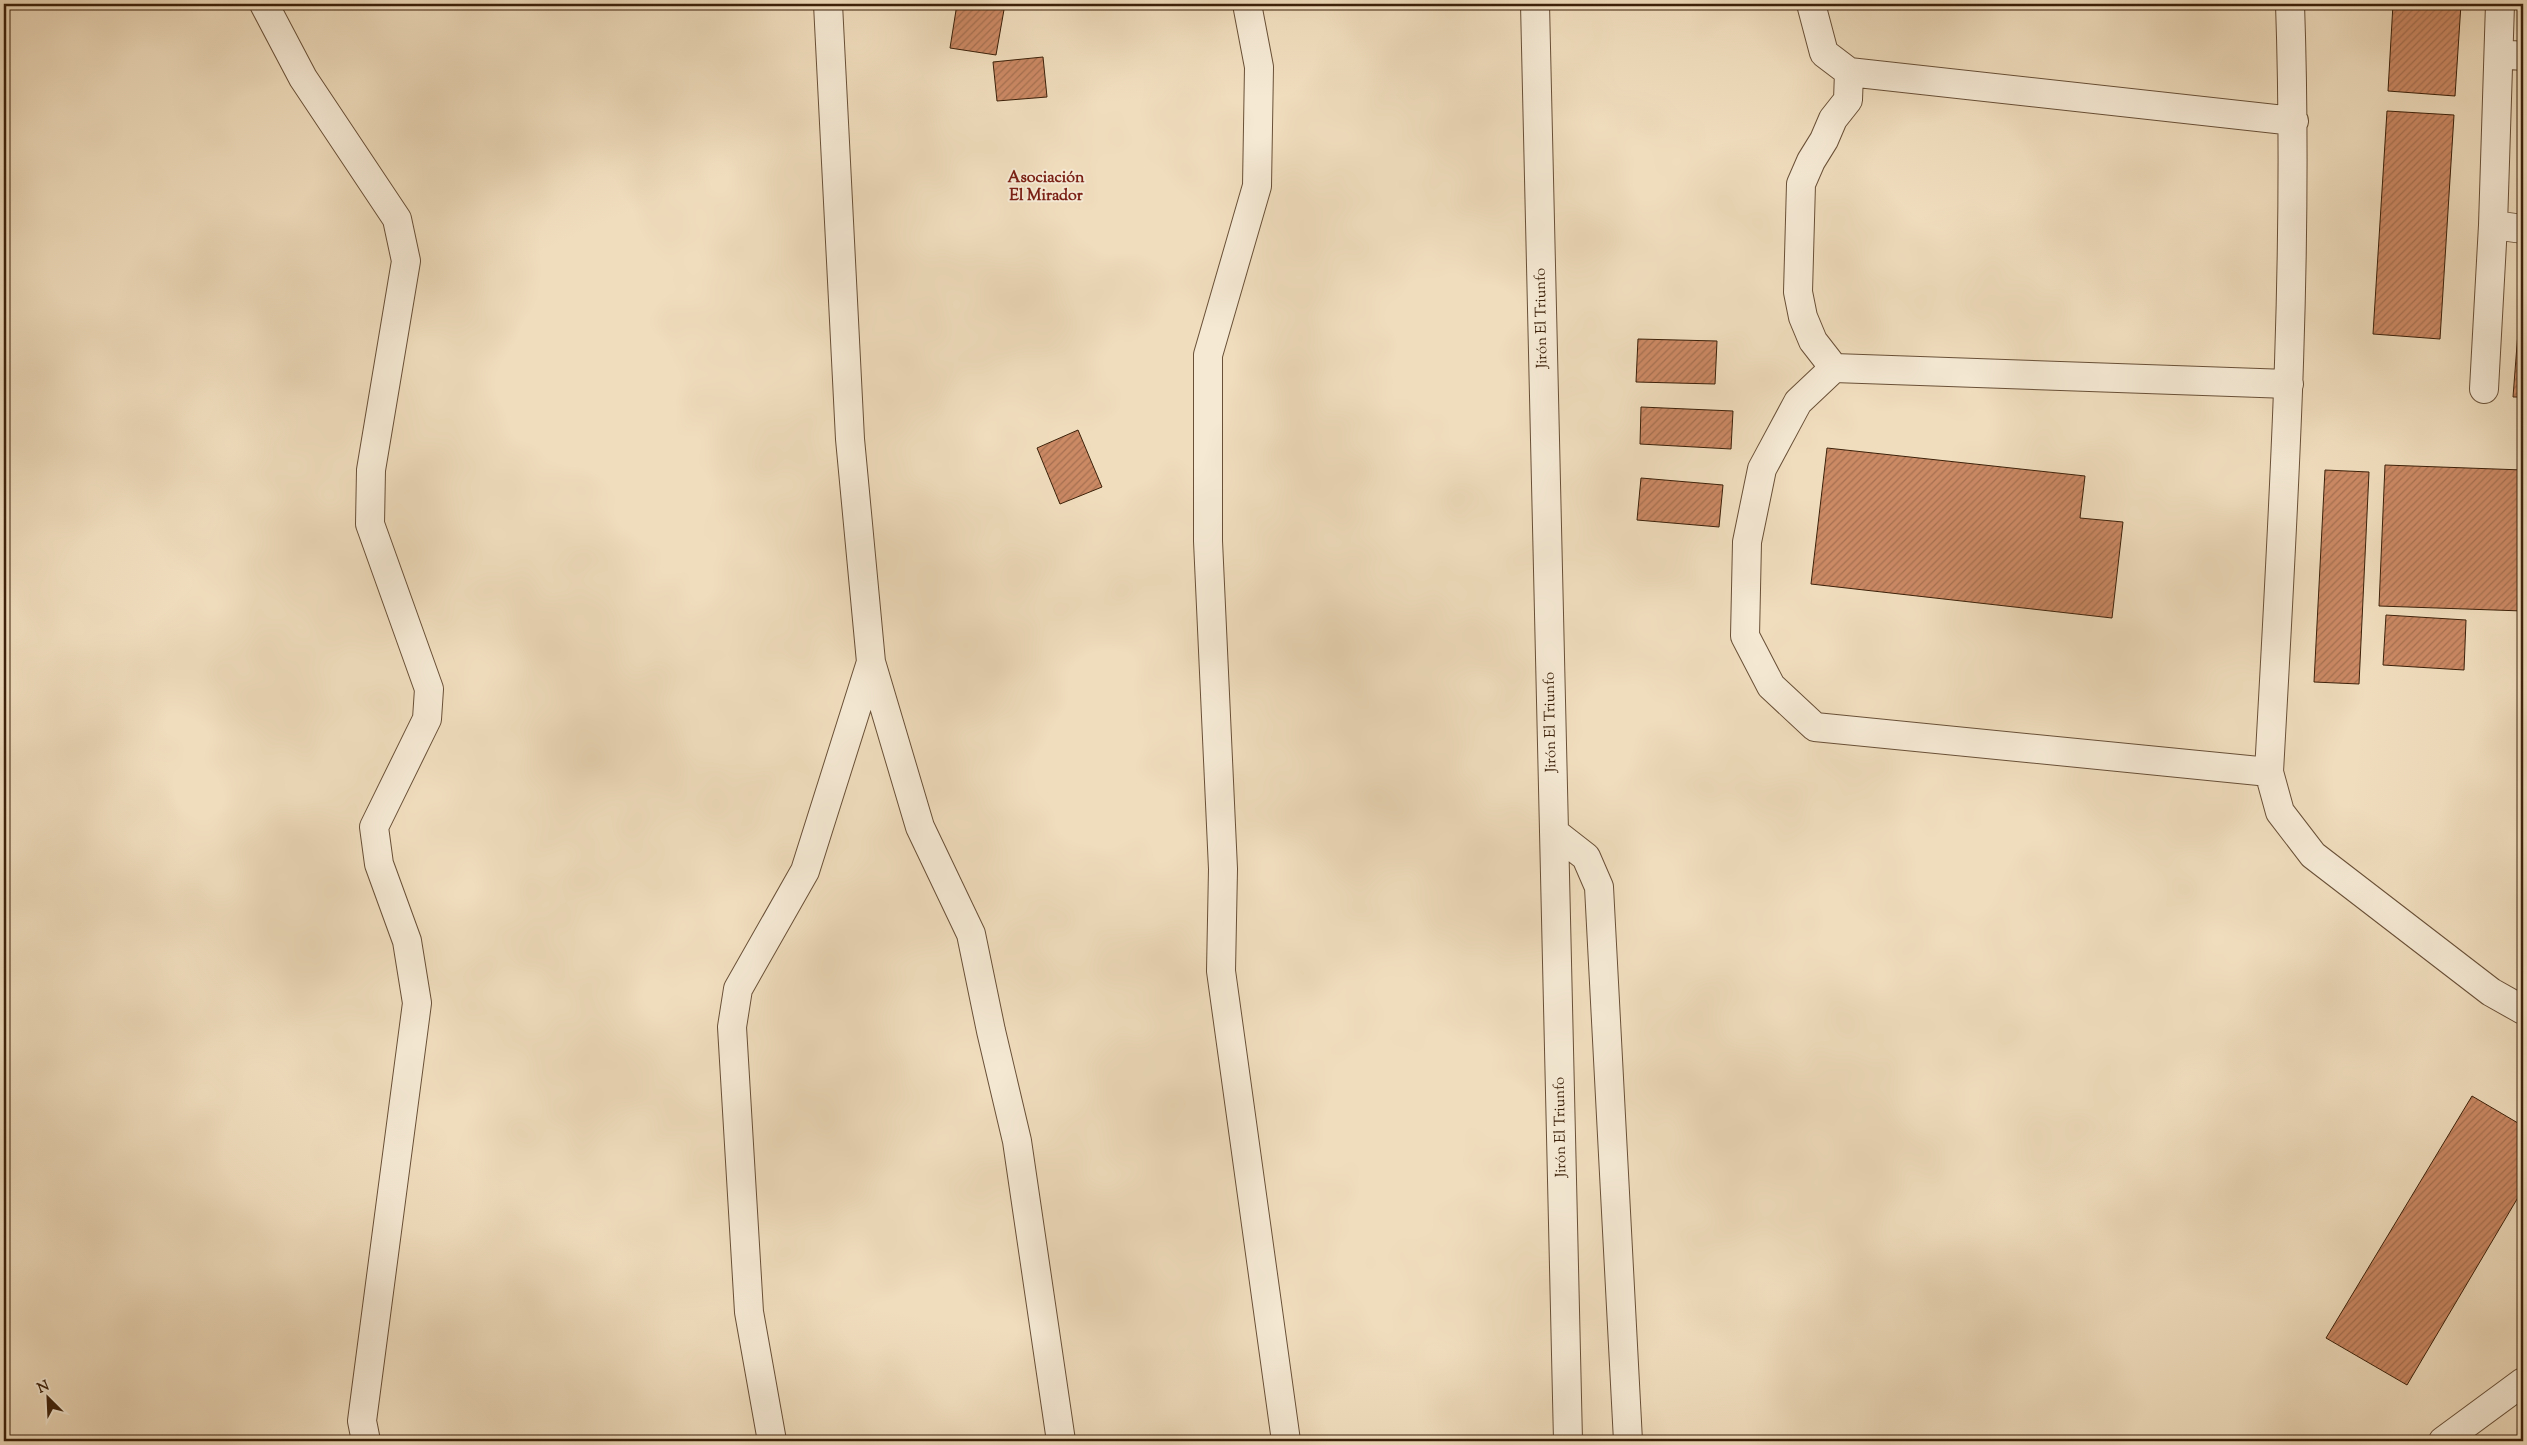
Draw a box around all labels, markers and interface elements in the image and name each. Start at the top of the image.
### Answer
district label: Asociación El Mirador [1008,167,1085,208]
street label: Jirón El Triunfo [1531,268,1553,369]
street label: Jirón El Triunfo [1540,672,1562,773]
street label: Jirón El Triunfo [1550,1077,1572,1178]
north arrow [22,1372,72,1422]
text: N [34,1377,53,1399]

